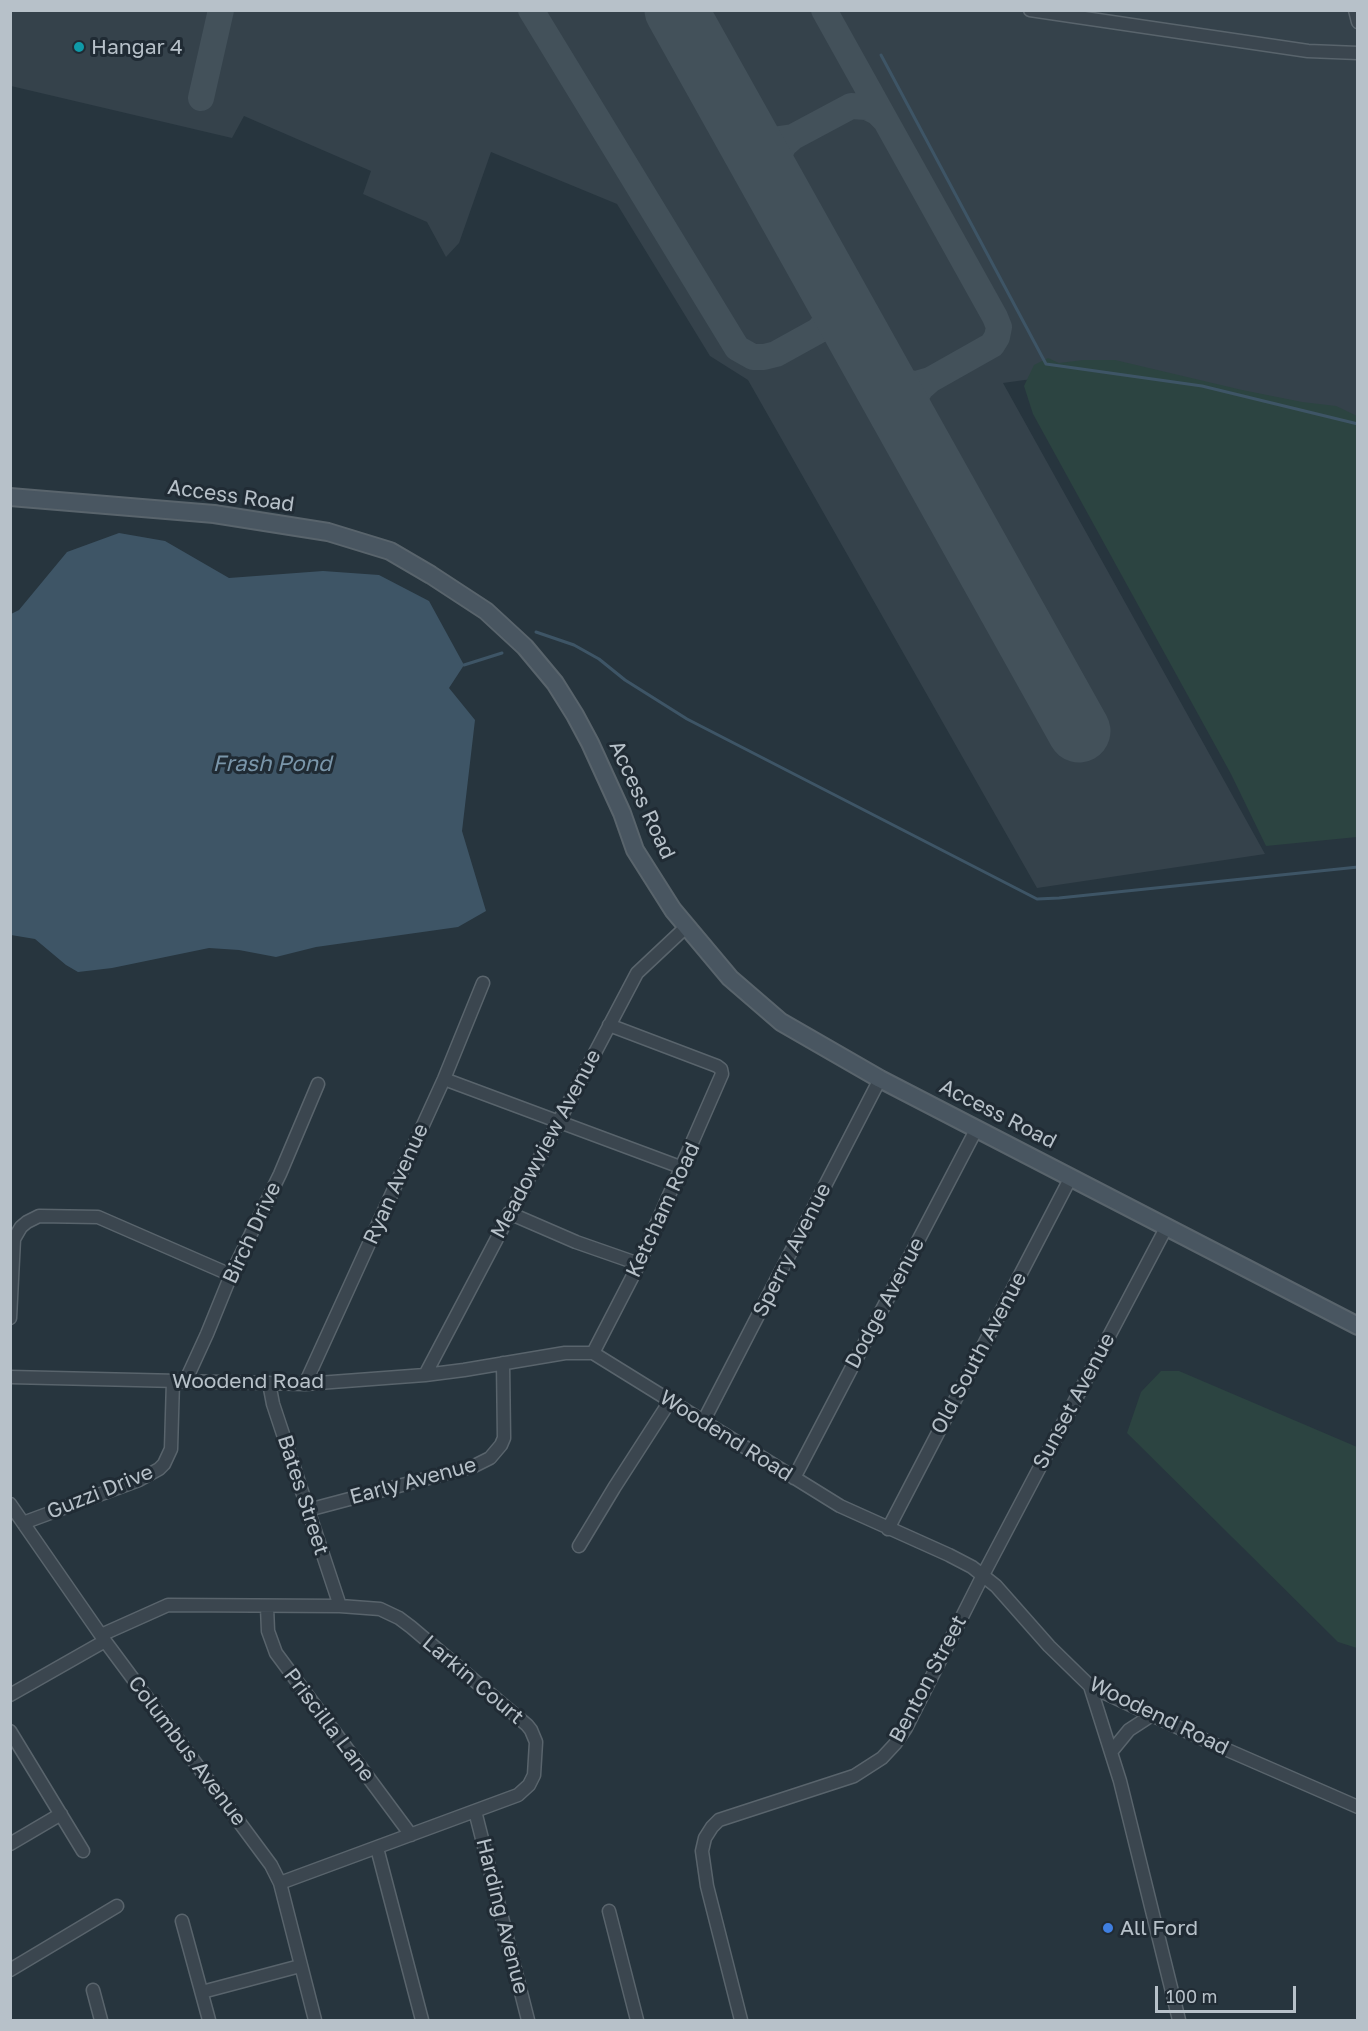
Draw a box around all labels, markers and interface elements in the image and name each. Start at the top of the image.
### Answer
place label: Hangar 4 [91,34,183,60]
marker: Hangar 4 [72,40,86,54]
street label: Access Road [166,475,296,517]
street label: Access Road [604,737,680,863]
water label: Frash Pond [212,751,332,777]
street label: Meadowview Avenue [485,1045,607,1243]
street label: Access Road [935,1074,1061,1154]
street label: Ryan Avenue [358,1120,434,1248]
street label: Ketcham Road [621,1138,705,1282]
street label: Birch Drive [217,1178,287,1288]
street label: Sperry Avenue [747,1179,837,1321]
street label: Dodge Avenue [840,1233,930,1373]
street label: Old South Avenue [926,1268,1032,1438]
street label: Sunset Avenue [1028,1329,1120,1473]
street label: Woodend Road [172,1368,324,1394]
street label: Woodend Road [655,1385,797,1487]
street label: Bates Street [272,1432,334,1558]
street label: Early Avenue [347,1452,479,1510]
street label: Guzzi Drive [43,1459,157,1525]
street label: Benton Street [884,1611,972,1747]
street label: Larkin Court [417,1630,529,1730]
street label: Priscilla Lane [278,1663,380,1787]
street label: Columbus Avenue [122,1671,252,1831]
street label: Woodend Road [1085,1671,1233,1761]
street label: Harding Avenue [470,1836,534,1996]
place label: All Ford [1120,1915,1198,1941]
marker: All Ford [1101,1921,1115,1935]
scale bar [1158,1974,1299,2012]
text: 100 m [1166,1985,1217,2007]

